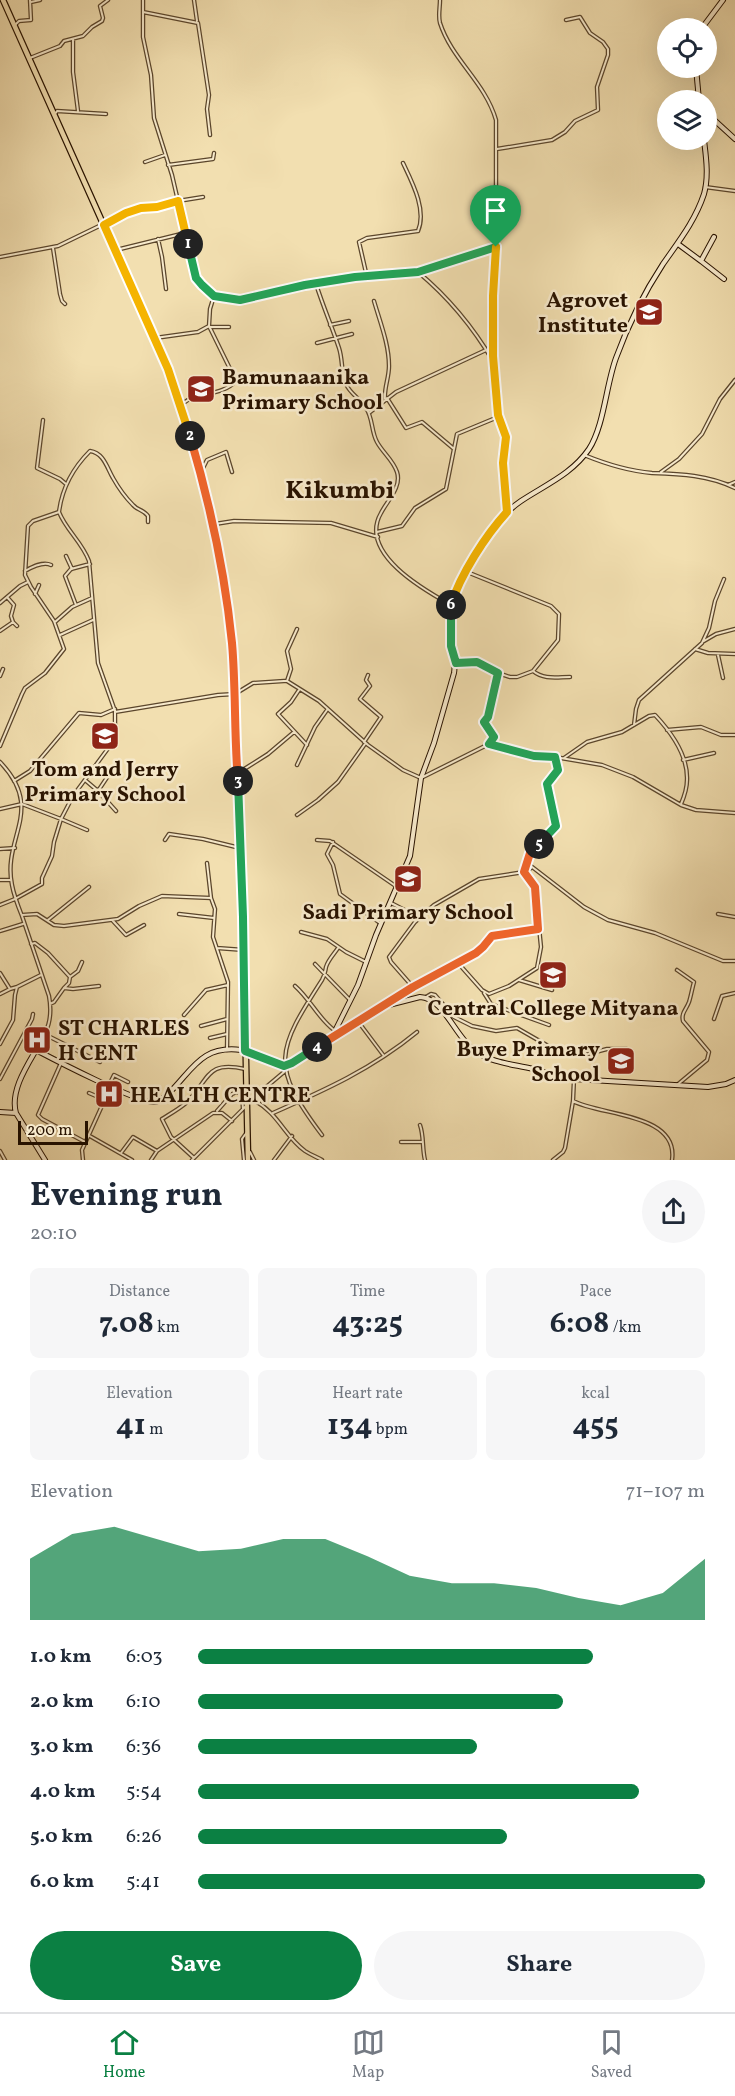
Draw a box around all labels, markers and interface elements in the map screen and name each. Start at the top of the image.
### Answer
map controls [657,18,717,150]
button: locate [657,18,717,78]
button: layers [657,90,717,150]
pin [470,185,521,247]
icon: arrive [479,194,512,227]
pin: 1 [173,229,203,259]
text: 1 [185,233,191,255]
place label: Agrovet Institute [538,286,628,342]
school or university icon: Agrovet Institute [633,296,665,328]
place label: Bamunaanika Primary School [222,363,383,419]
school or university icon: Bamunaanika Primary School [185,373,217,405]
pin: 2 [175,421,205,451]
text: 2 [186,425,194,447]
district label: Kikumbi [285,473,395,509]
pin: 6 [436,590,466,620]
text: 6 [447,594,455,616]
school or university icon: Tom and Jerry Primary School [89,720,121,752]
place label: Tom and Jerry Primary School [24,755,186,811]
pin: 3 [223,766,253,796]
text: 3 [234,770,242,792]
pin: 5 [524,829,554,859]
text: 5 [535,833,543,855]
school or university icon: Sadi Primary School [392,863,424,895]
place label: Sadi Primary School [302,898,514,929]
school or university icon: Central College Mityana [537,959,569,991]
place label: Central College Mityana [428,994,678,1025]
place label: ST CHARLES H CENT [58,1014,189,1070]
hospital icon: ST CHARLES H CENT [21,1024,53,1056]
pin: 4 [302,1032,332,1062]
place label: Buye Primary School [456,1035,601,1091]
text: 4 [312,1036,322,1058]
school or university icon: Buye Primary School [605,1045,637,1077]
hospital icon: HEALTH CENTRE [93,1078,125,1110]
place label: HEALTH CENTRE [130,1081,311,1112]
scale bar [18,1118,88,1146]
text: 200 m [27,1120,72,1142]
text: Evening run [30,1174,223,1220]
button: share [642,1180,705,1243]
text: 20:10 [30,1220,77,1248]
text: Distance [109,1281,170,1303]
text: Time [350,1281,385,1303]
text: Pace [579,1281,612,1303]
text: 7.08 [99,1303,154,1345]
text: 43:25 [332,1303,403,1345]
text: 6:08 [550,1303,609,1345]
text: km [154,1317,180,1339]
text: /km [609,1317,641,1339]
text: Elevation [106,1383,173,1405]
text: Heart rate [332,1383,403,1405]
text: kcal [581,1383,610,1405]
text: 41 [116,1405,146,1447]
text: 134 [327,1405,373,1447]
text: 455 [572,1405,619,1447]
text: m [146,1419,163,1441]
text: bpm [373,1419,408,1441]
text: Elevation [30,1478,113,1506]
text: 71–107 m [626,1478,705,1506]
text: 1.0 km [30,1643,92,1671]
text: 6:03 [126,1643,163,1671]
text: 2.0 km [30,1688,94,1716]
text: 6:10 [126,1688,161,1716]
text: 3.0 km [30,1733,94,1761]
text: 6:36 [126,1733,161,1761]
text: 4.0 km [30,1778,96,1806]
text: 5:54 [126,1778,162,1806]
text: 5.0 km [30,1823,93,1851]
text: 6:26 [126,1823,162,1851]
text: 6.0 km [30,1868,94,1896]
text: 5:41 [126,1868,160,1896]
button: Save [30,1931,362,2000]
button: Share [374,1931,705,2000]
tab: Home [103,2026,145,2084]
tab: Map [352,2026,385,2084]
tab: Saved [591,2026,632,2084]

